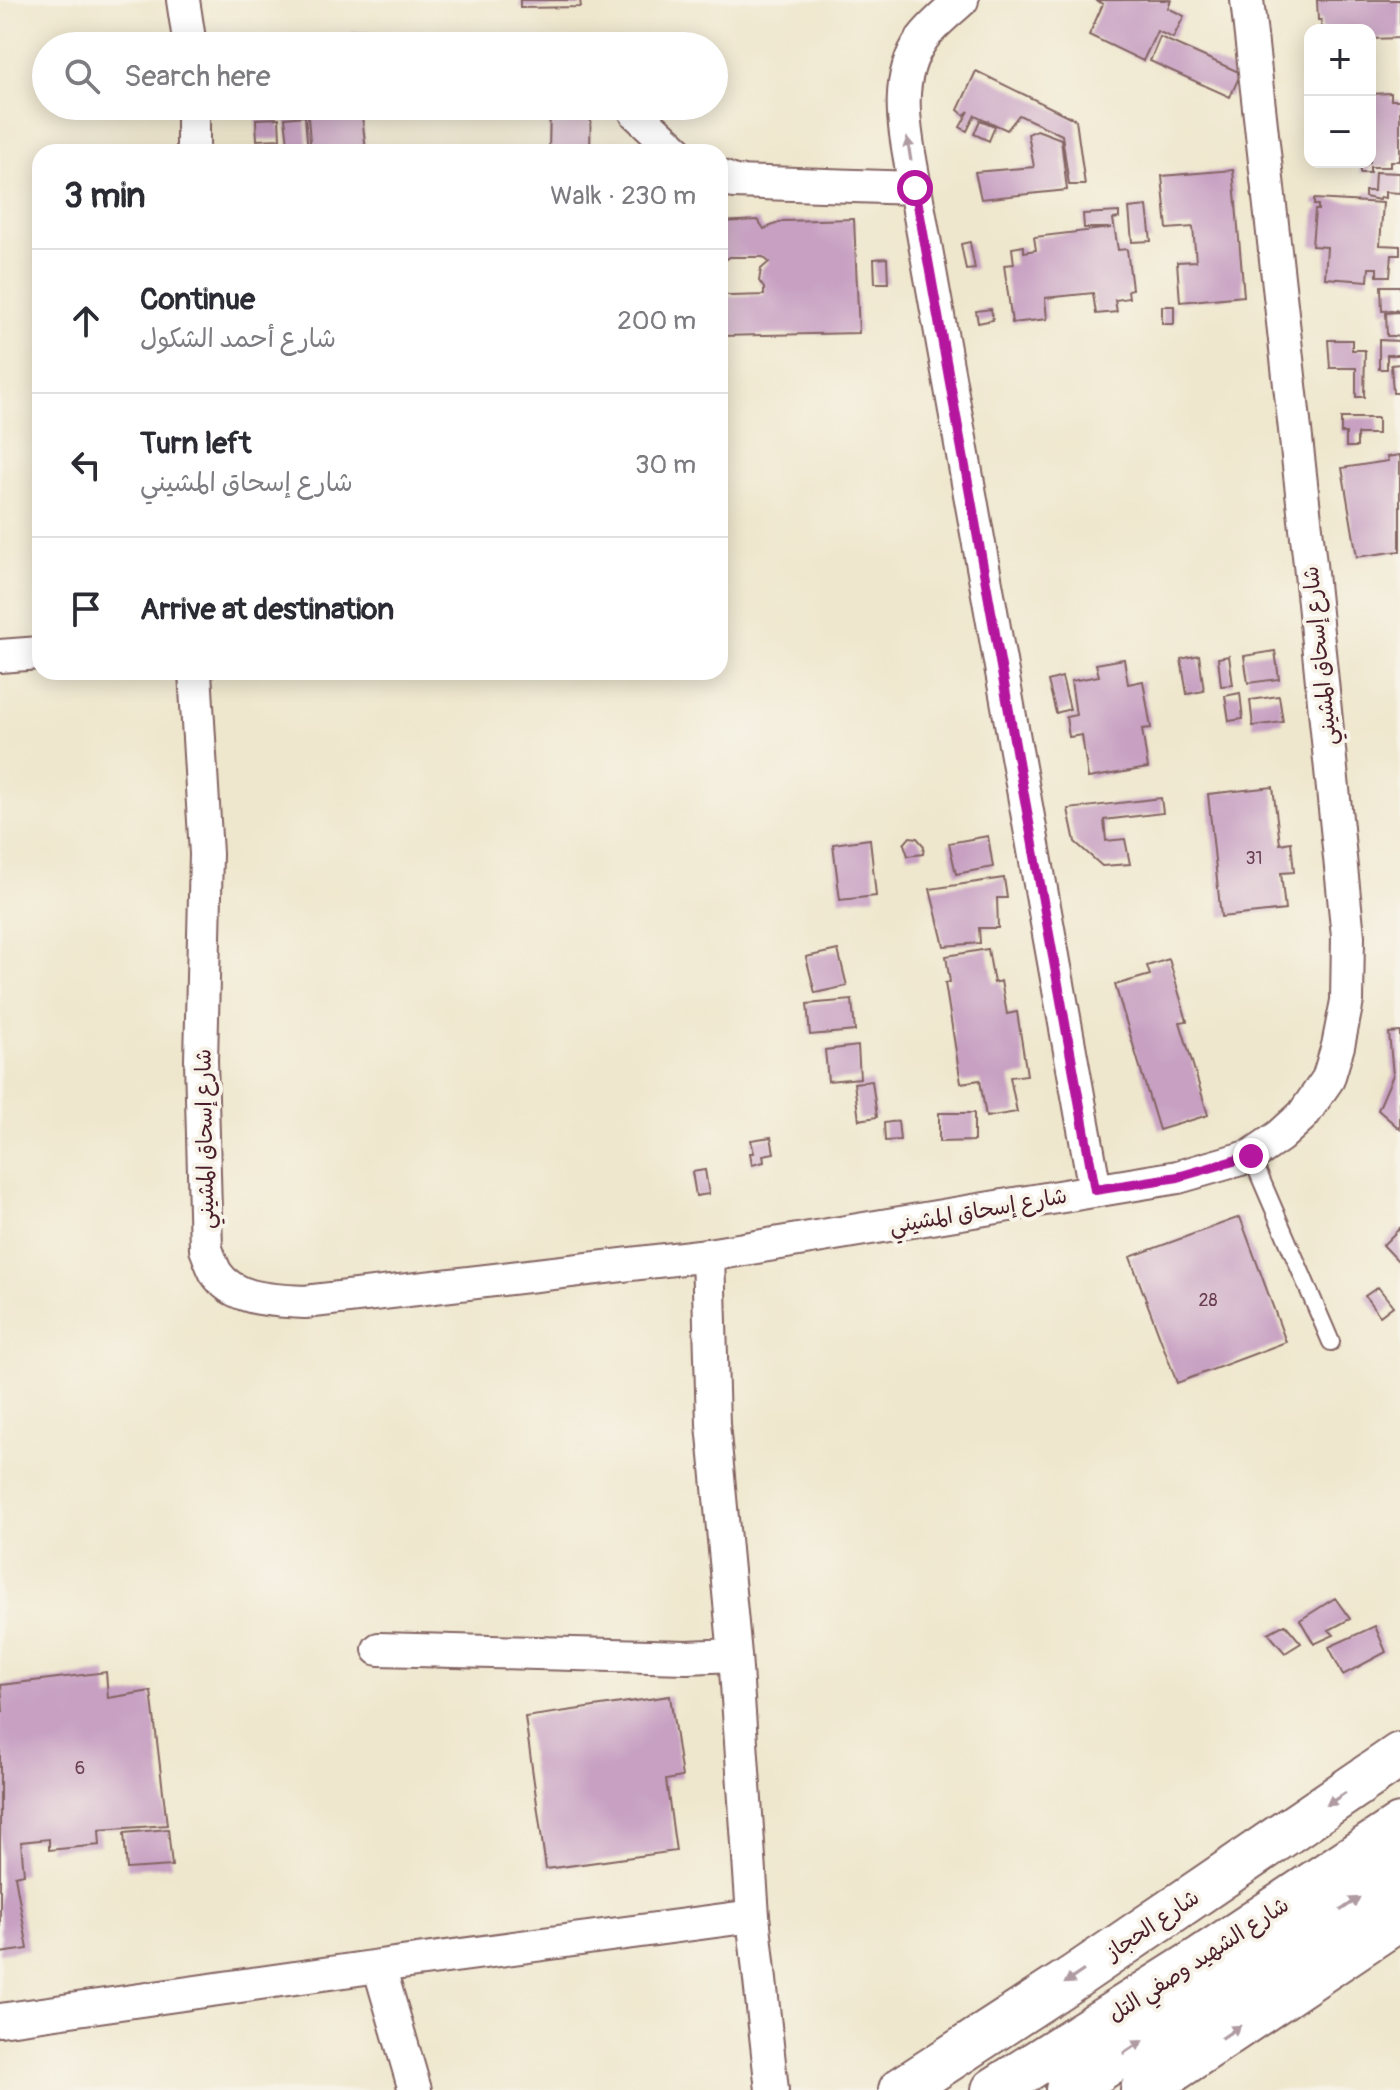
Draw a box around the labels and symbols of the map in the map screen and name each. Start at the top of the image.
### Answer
one-way arrow [902,136,915,161]
route start [897,170,933,206]
street label: شارع إسحاق المشيني [1297,564,1348,747]
house number: 31 [1245,847,1263,870]
street label: شارع إسحاق المشيني [189,1049,226,1229]
route end [1233,1138,1269,1174]
street label: شارع إسحاق المشيني [887,1182,1070,1245]
house number: 28 [1198,1289,1218,1312]
house number: 6 [75,1757,85,1780]
one-way arrow [1325,1791,1346,1806]
street label: شارع الحجاز [1099,1883,1205,1968]
street label: شارع الشهيد وصفي التل [1103,1891,1297,2033]
one-way arrow [1339,1897,1361,1911]
one-way arrow [1064,1969,1085,1984]
one-way arrow [1221,2025,1242,2040]
one-way arrow [1123,2040,1144,2055]

